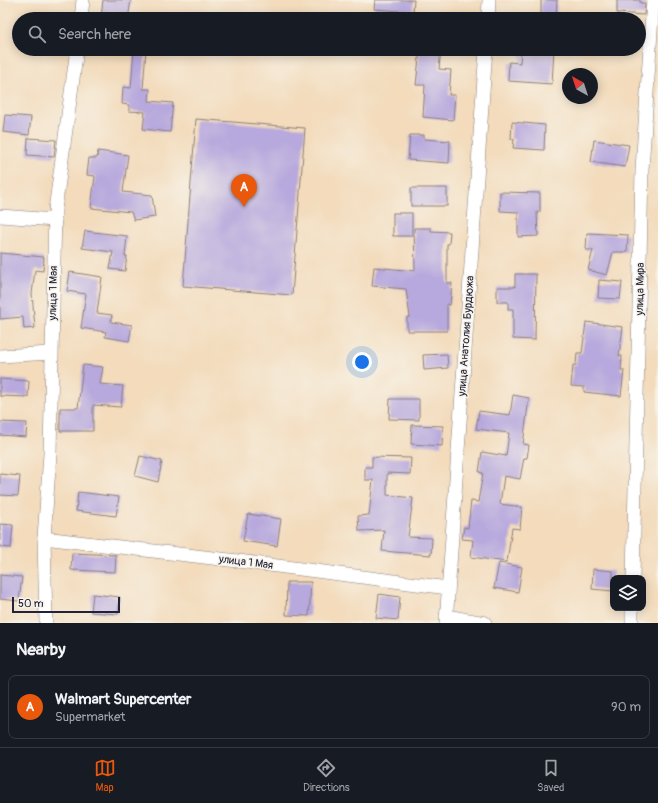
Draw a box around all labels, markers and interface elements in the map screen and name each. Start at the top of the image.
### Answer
search box [12,12,646,56]
icon: search [26,23,48,45]
text: Search here [58,25,131,44]
north arrow [562,68,598,104]
pin: A [231,174,257,207]
street label: улица Мира [633,262,647,317]
street label: улица 1 Мая [46,266,60,321]
street label: улица Анатолия Бурдюжа [455,275,477,398]
your location [352,352,372,372]
street label: улица 1 Мая [217,552,274,572]
map controls [610,575,646,611]
button: layers [610,575,646,611]
scale bar [12,595,120,614]
text: 50 m [18,597,44,610]
text: Nearby [16,639,65,660]
text: Walmart Supercenter [55,690,191,709]
text: A [26,699,34,715]
text: 90 m [611,699,641,715]
text: Supermarket [55,709,126,725]
tab: Map [94,757,116,794]
tab: Directions [303,757,350,794]
tab: Saved [537,757,564,794]

